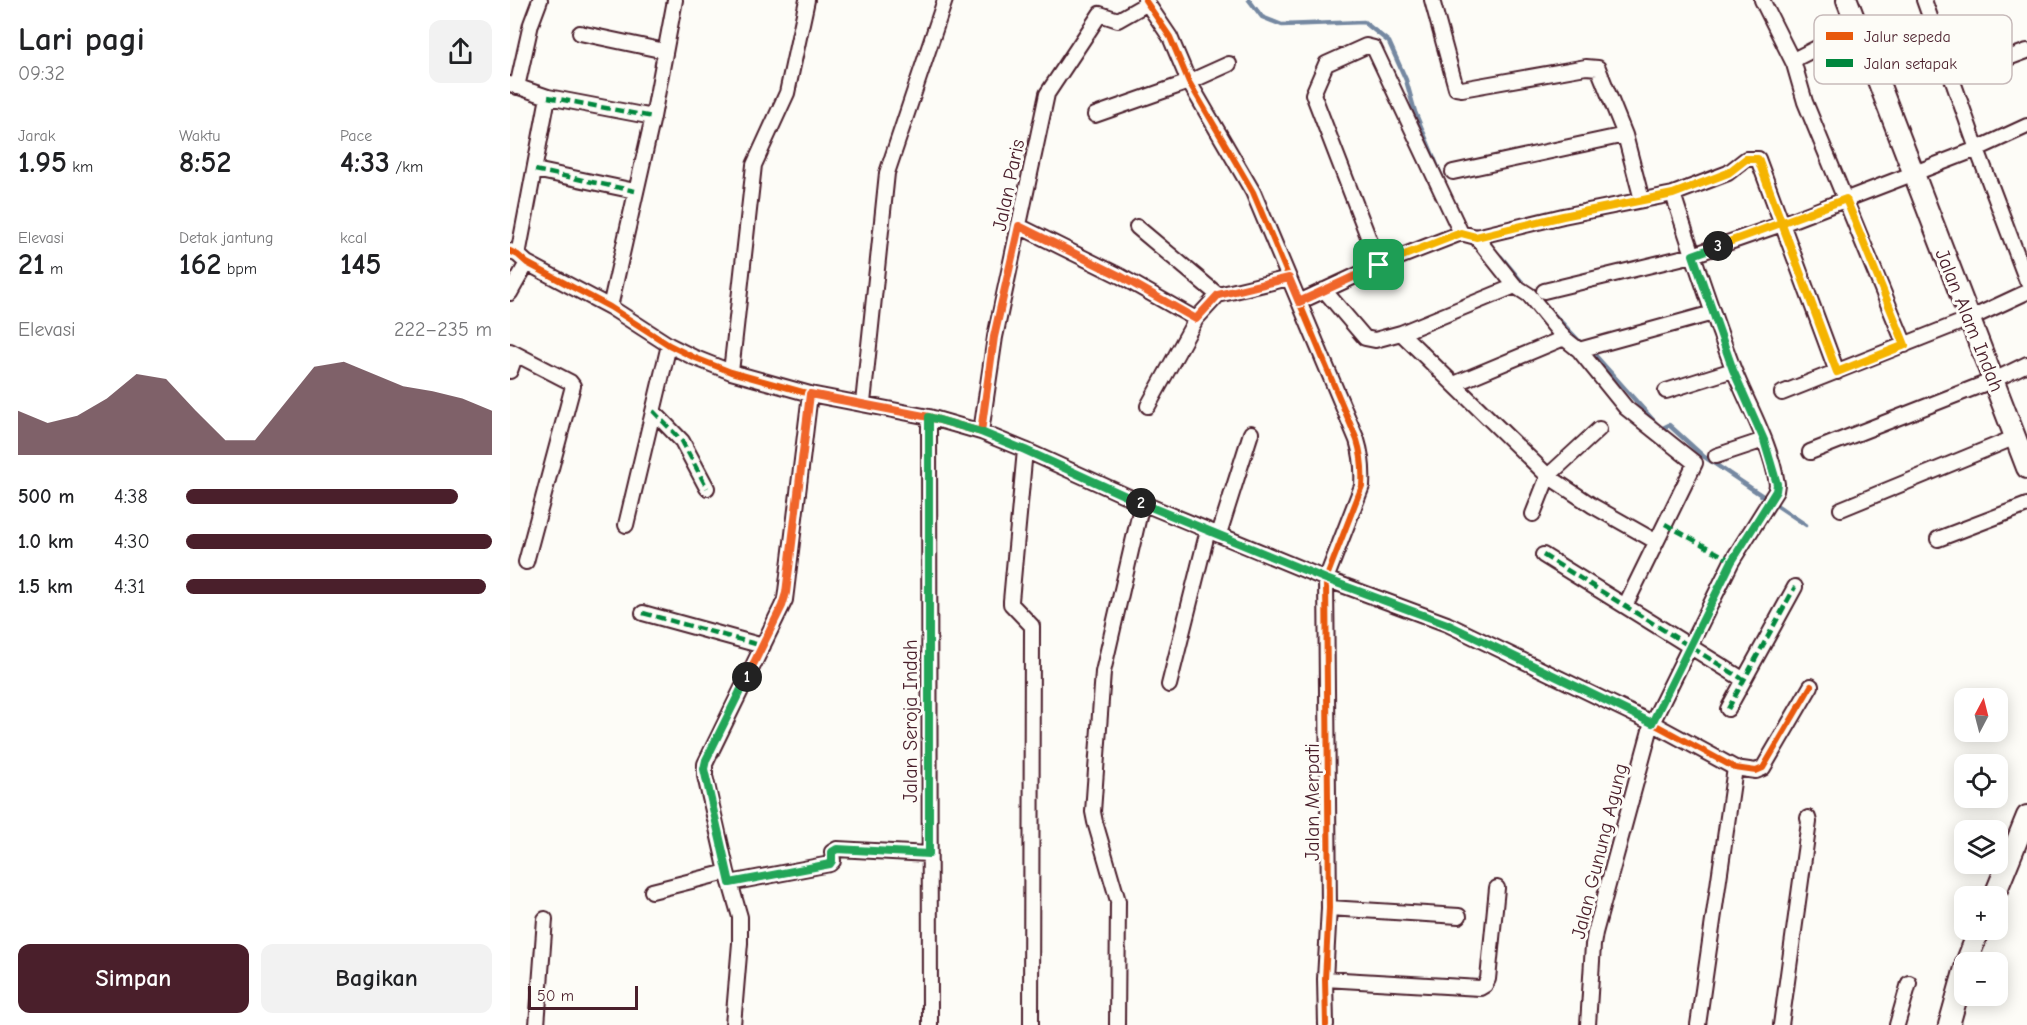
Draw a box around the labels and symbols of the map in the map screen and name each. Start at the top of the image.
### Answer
legend [1814,15,2012,84]
text: Jalur sepeda [1864,28,1951,46]
text: Jalan setapak [1864,55,1957,73]
street label: Jalan Paris [988,137,1029,233]
pin: 3 [1703,231,1733,261]
pin [1353,239,1404,290]
street label: Jalan Alam Indah [1930,245,2009,395]
pin: 2 [1126,488,1156,518]
street label: Jalan Seroja Indah [899,639,922,803]
pin: 1 [732,662,762,692]
north arrow [1954,688,2008,742]
street label: Jalan Merpati [1301,743,1324,861]
street label: Jalan Gunung Agung [1567,761,1632,941]
scale bar [528,983,638,1010]

